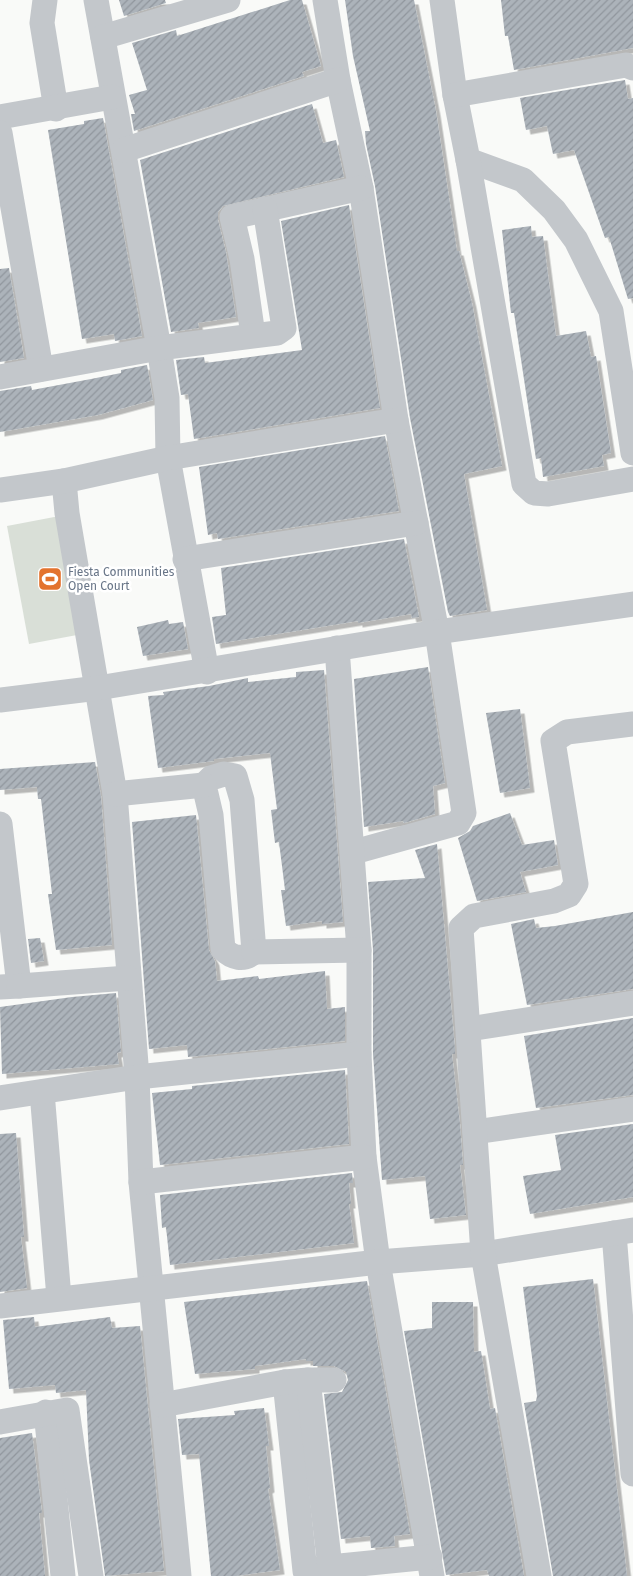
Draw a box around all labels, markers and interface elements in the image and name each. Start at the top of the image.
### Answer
place label: Fiesta Communities Open Court [68,565,175,593]
sports icon: Fiesta Communities Open Court [37,566,63,592]

